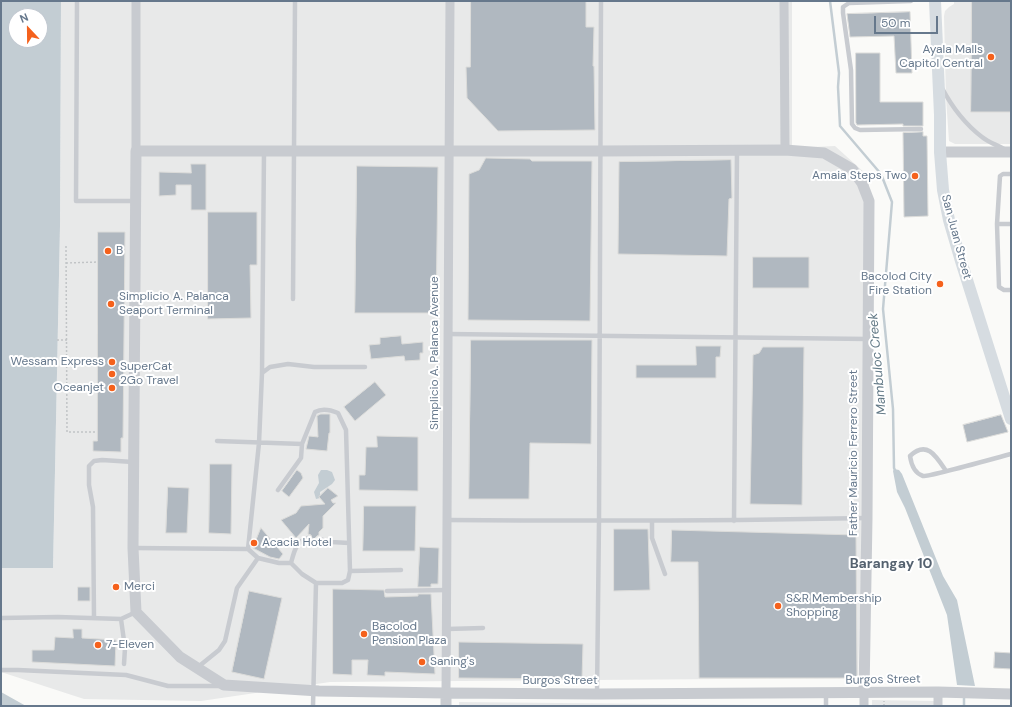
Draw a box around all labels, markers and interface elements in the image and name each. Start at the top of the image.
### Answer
north arrow [8,8,48,48]
scale bar [876,8,940,34]
text: N [18,10,30,26]
text: 50 m [881,15,910,31]
place label: Ayala Malls Capitol Central [899,43,983,71]
marker: Ayala Malls Capitol Central [986,52,996,62]
place label: Amaia Steps Two [812,169,907,183]
marker: Amaia Steps Two [910,171,920,181]
street label: San Juan Street [938,193,974,281]
place label: B [116,244,123,258]
marker: B [103,246,113,256]
place label: Bacolod City Fire Station [861,270,932,298]
street label: Simplicio A. Palanca Avenue [428,276,442,430]
marker: Bacolod City Fire Station [935,279,945,289]
place label: Simplicio A. Palanca Seaport Terminal [119,290,229,318]
marker: Simplicio A. Palanca Seaport Terminal [106,299,116,309]
water label: Mambuloc Creek [866,312,890,416]
place label: Wessam Express [10,355,104,369]
marker: Wessam Express [107,357,117,367]
place label: SuperCat 2Go Travel [120,360,178,388]
marker: SuperCat 2Go Travel [107,369,117,379]
street label: Father Mauricio Ferrero Street [847,370,861,536]
place label: Oceanjet [53,381,104,395]
marker: Oceanjet [107,383,117,393]
place label: Acacia Hotel [262,536,332,550]
marker: Acacia Hotel [249,538,259,548]
district label: Barangay 10 [850,556,932,572]
place label: Merci [124,580,155,594]
marker: Merci [111,582,121,592]
place label: S&R Membership Shopping [786,592,882,620]
marker: S&R Membership Shopping [773,601,783,611]
place label: Bacolod Pension Plaza [372,620,447,648]
marker: Bacolod Pension Plaza [359,629,369,639]
place label: 7-Eleven [106,638,154,652]
marker: 7-Eleven [93,640,103,650]
place label: Saning's [430,655,475,669]
marker: Saning's [417,657,427,667]
street label: Burgos Street [845,672,921,688]
street label: Burgos Street [522,674,598,688]

